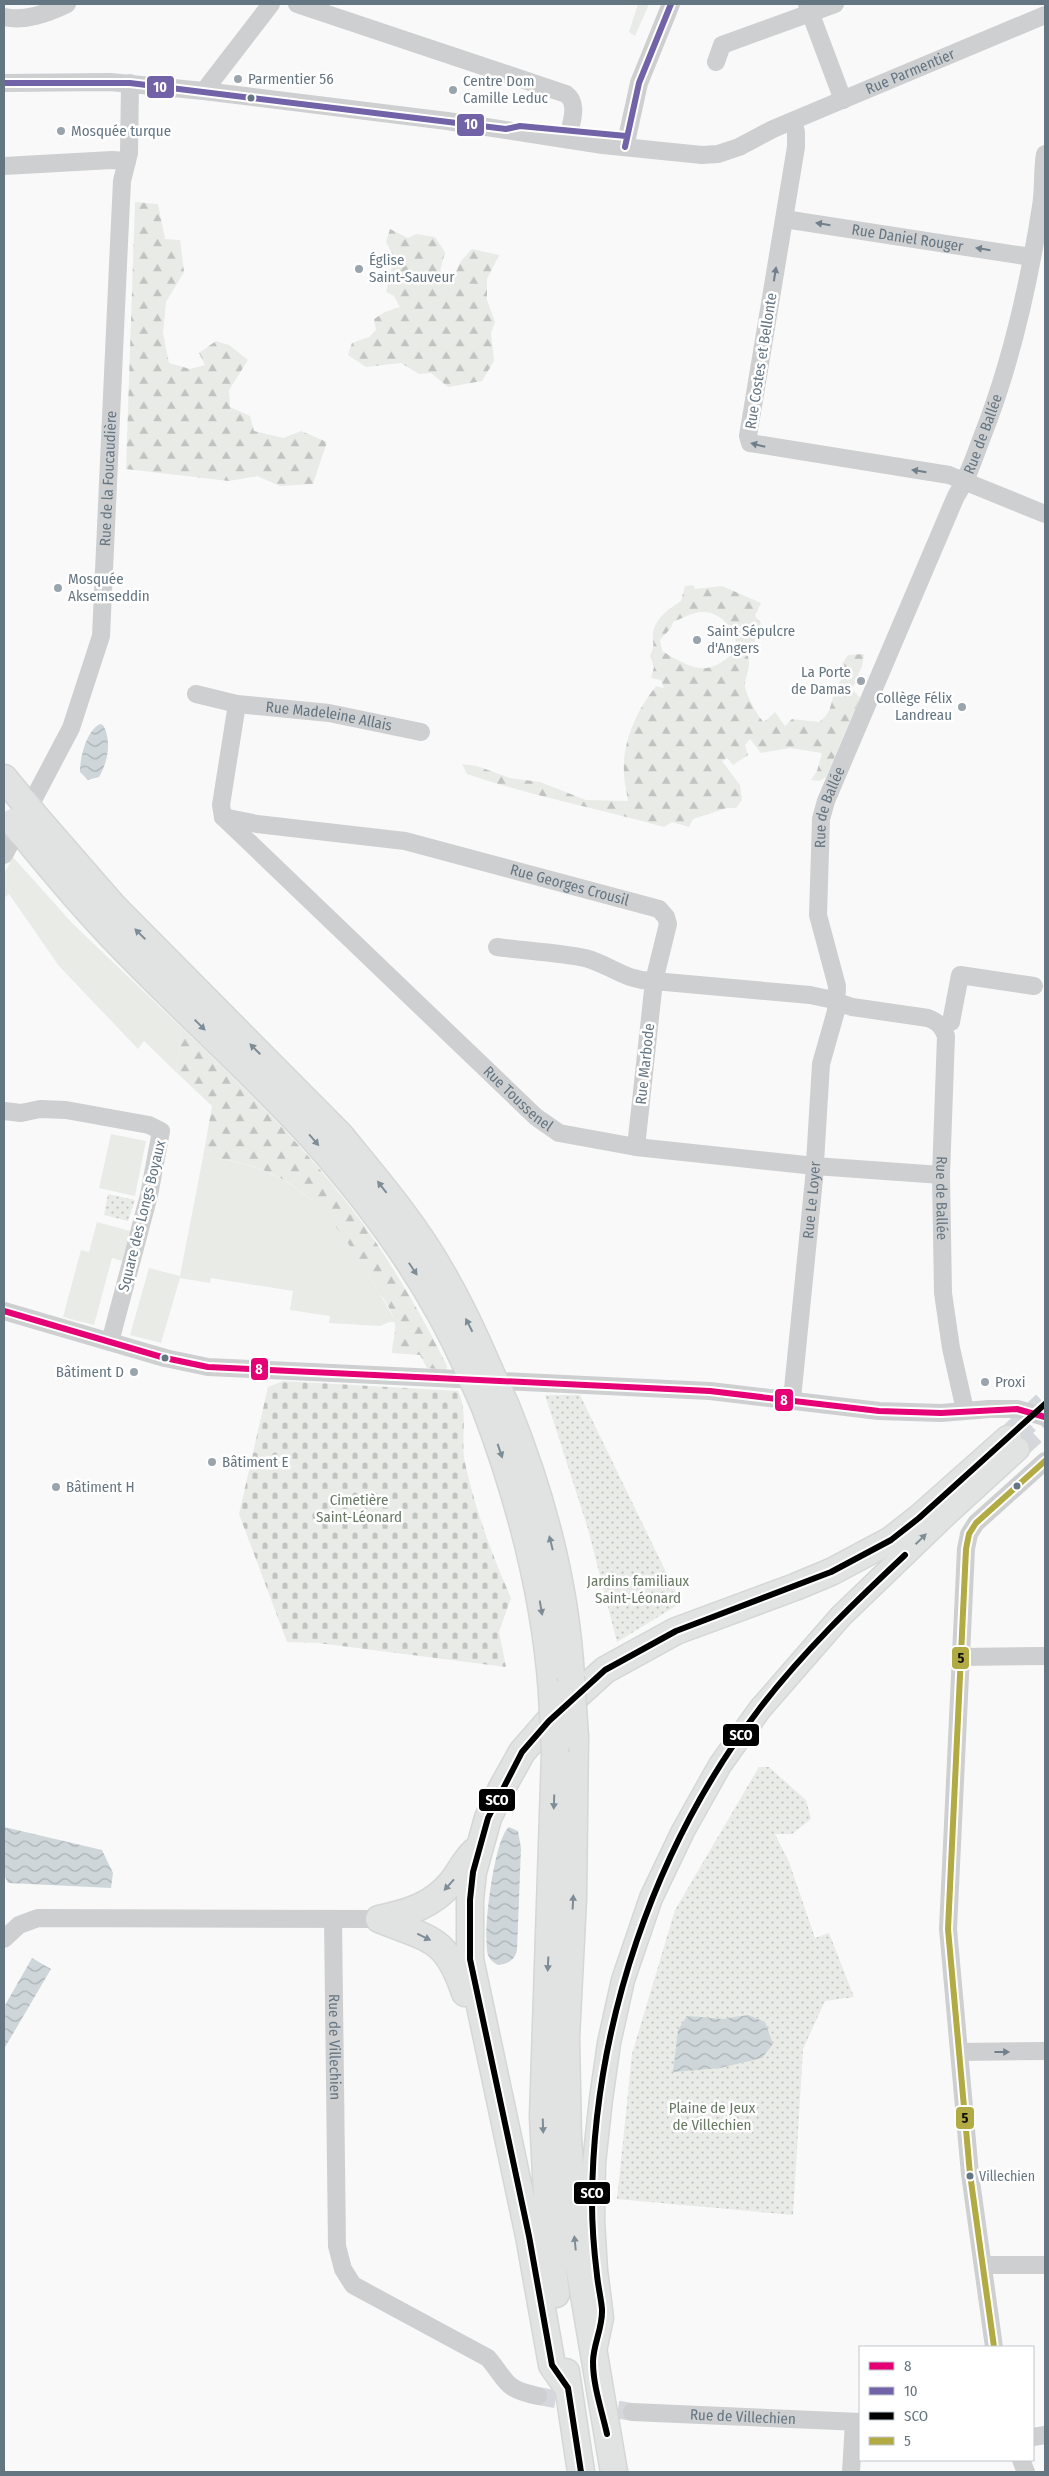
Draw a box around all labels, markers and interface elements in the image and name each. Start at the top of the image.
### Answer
street label: Rue Parmentier [863,45,958,98]
place label: Parmentier 56 [248,70,334,88]
place label: Centre Dom Camille Leduc [463,72,549,107]
marker: Parmentier 56 [232,73,244,85]
line badge: 10 [146,75,175,99]
text: 10 [153,79,167,96]
marker: Centre Dom Camille Leduc [447,84,459,96]
unlabelled marker [246,93,256,103]
line badge: 10 [456,113,485,137]
text: 10 [464,116,478,133]
place label: Mosquée turque [71,122,171,140]
marker: Mosquée turque [55,125,67,137]
one-way arrow [814,220,830,228]
street label: Rue Daniel Rouger [850,221,965,256]
one-way arrow [975,245,991,253]
place label: Église Saint-Sauveur [369,251,455,286]
marker: Église Saint-Sauveur [353,263,365,275]
one-way arrow [772,266,780,282]
street label: Rue Costes et Bellonte [741,292,781,430]
street label: Rue de Ballée [960,392,1006,477]
street label: Rue de la Foucaudière [96,410,120,547]
one-way arrow [751,441,766,449]
one-way arrow [910,466,926,474]
place label: Mosquée Aksemseddin [68,570,150,605]
marker: Mosquée Aksemseddin [52,582,64,594]
place label: Saint Sépulcre d'Angers [707,622,795,657]
marker: Saint Sépulcre d'Angers [691,634,703,646]
place label: La Porte de Damas [791,663,851,698]
marker: La Porte de Damas [855,675,867,687]
place label: Collège Félix Landreau [876,689,952,724]
street label: Rue Madeleine Allais [265,698,394,735]
marker: Collège Félix Landreau [956,701,968,713]
street label: Rue de Ballée [811,764,849,848]
street label: Rue Georges Crousil [508,861,631,910]
one-way arrow [134,928,146,940]
one-way arrow [194,1018,206,1030]
street label: Rue Marbode [632,1023,658,1105]
one-way arrow [249,1043,261,1055]
street label: Rue Toussenel [479,1062,556,1135]
one-way arrow [308,1134,320,1146]
street label: Square des Longs Boyaux [115,1138,170,1293]
street label: Rue de Ballée [932,1156,951,1240]
street label: Rue Le Loyer [799,1160,824,1240]
one-way arrow [377,1181,388,1194]
one-way arrow [408,1262,418,1276]
one-way arrow [465,1317,473,1332]
unlabelled marker [160,1353,170,1363]
line badge: 8 [250,1357,269,1381]
text: 8 [255,1361,263,1378]
place label: Bâtiment D [56,1363,124,1381]
marker: Bâtiment D [128,1366,140,1378]
place label: Proxi [995,1373,1025,1391]
marker: Proxi [979,1376,991,1388]
line badge: 8 [774,1388,794,1412]
text: 8 [780,1392,788,1409]
one-way arrow [497,1443,505,1458]
place label: Bâtiment E [222,1453,289,1471]
marker: Bâtiment E [206,1456,218,1468]
place label: Bâtiment H [66,1478,135,1496]
marker: Bâtiment H [50,1481,62,1493]
unlabelled marker [1012,1481,1022,1491]
park label: Cimetière Saint-Léonard [316,1491,402,1526]
one-way arrow [914,1533,926,1545]
one-way arrow [546,1535,554,1550]
park label: Jardins familiaux Saint-Léonard [587,1572,690,1607]
one-way arrow [538,1600,546,1616]
line badge: 5 [951,1646,970,1670]
text: 5 [958,1650,965,1667]
line badge: SCO [722,1723,760,1747]
text: SCO [729,1727,753,1744]
line badge: SCO [478,1788,516,1812]
text: SCO [485,1792,509,1809]
one-way arrow [550,1794,558,1810]
one-way arrow [443,1878,454,1891]
one-way arrow [569,1894,577,1910]
one-way arrow [417,1933,431,1941]
one-way arrow [543,1956,551,1972]
street label: Rue de Villechien [325,1994,344,2100]
one-way arrow [994,2048,1010,2056]
park label: Plaine de Jeux de Villechien [669,2099,756,2134]
line badge: 5 [955,2106,975,2130]
text: 5 [962,2110,969,2127]
one-way arrow [540,2119,548,2135]
place label: Villechien [979,2168,1035,2185]
marker: Villechien [965,2171,975,2181]
line badge: SCO [573,2181,611,2205]
text: SCO [580,2185,604,2202]
one-way arrow [571,2235,579,2251]
legend [859,2346,1034,2461]
text: 8 [904,2357,912,2375]
text: 10 [904,2382,918,2400]
street label: Rue de Villechien [689,2406,796,2428]
text: SCO [904,2407,928,2425]
text: 5 [904,2432,911,2450]

